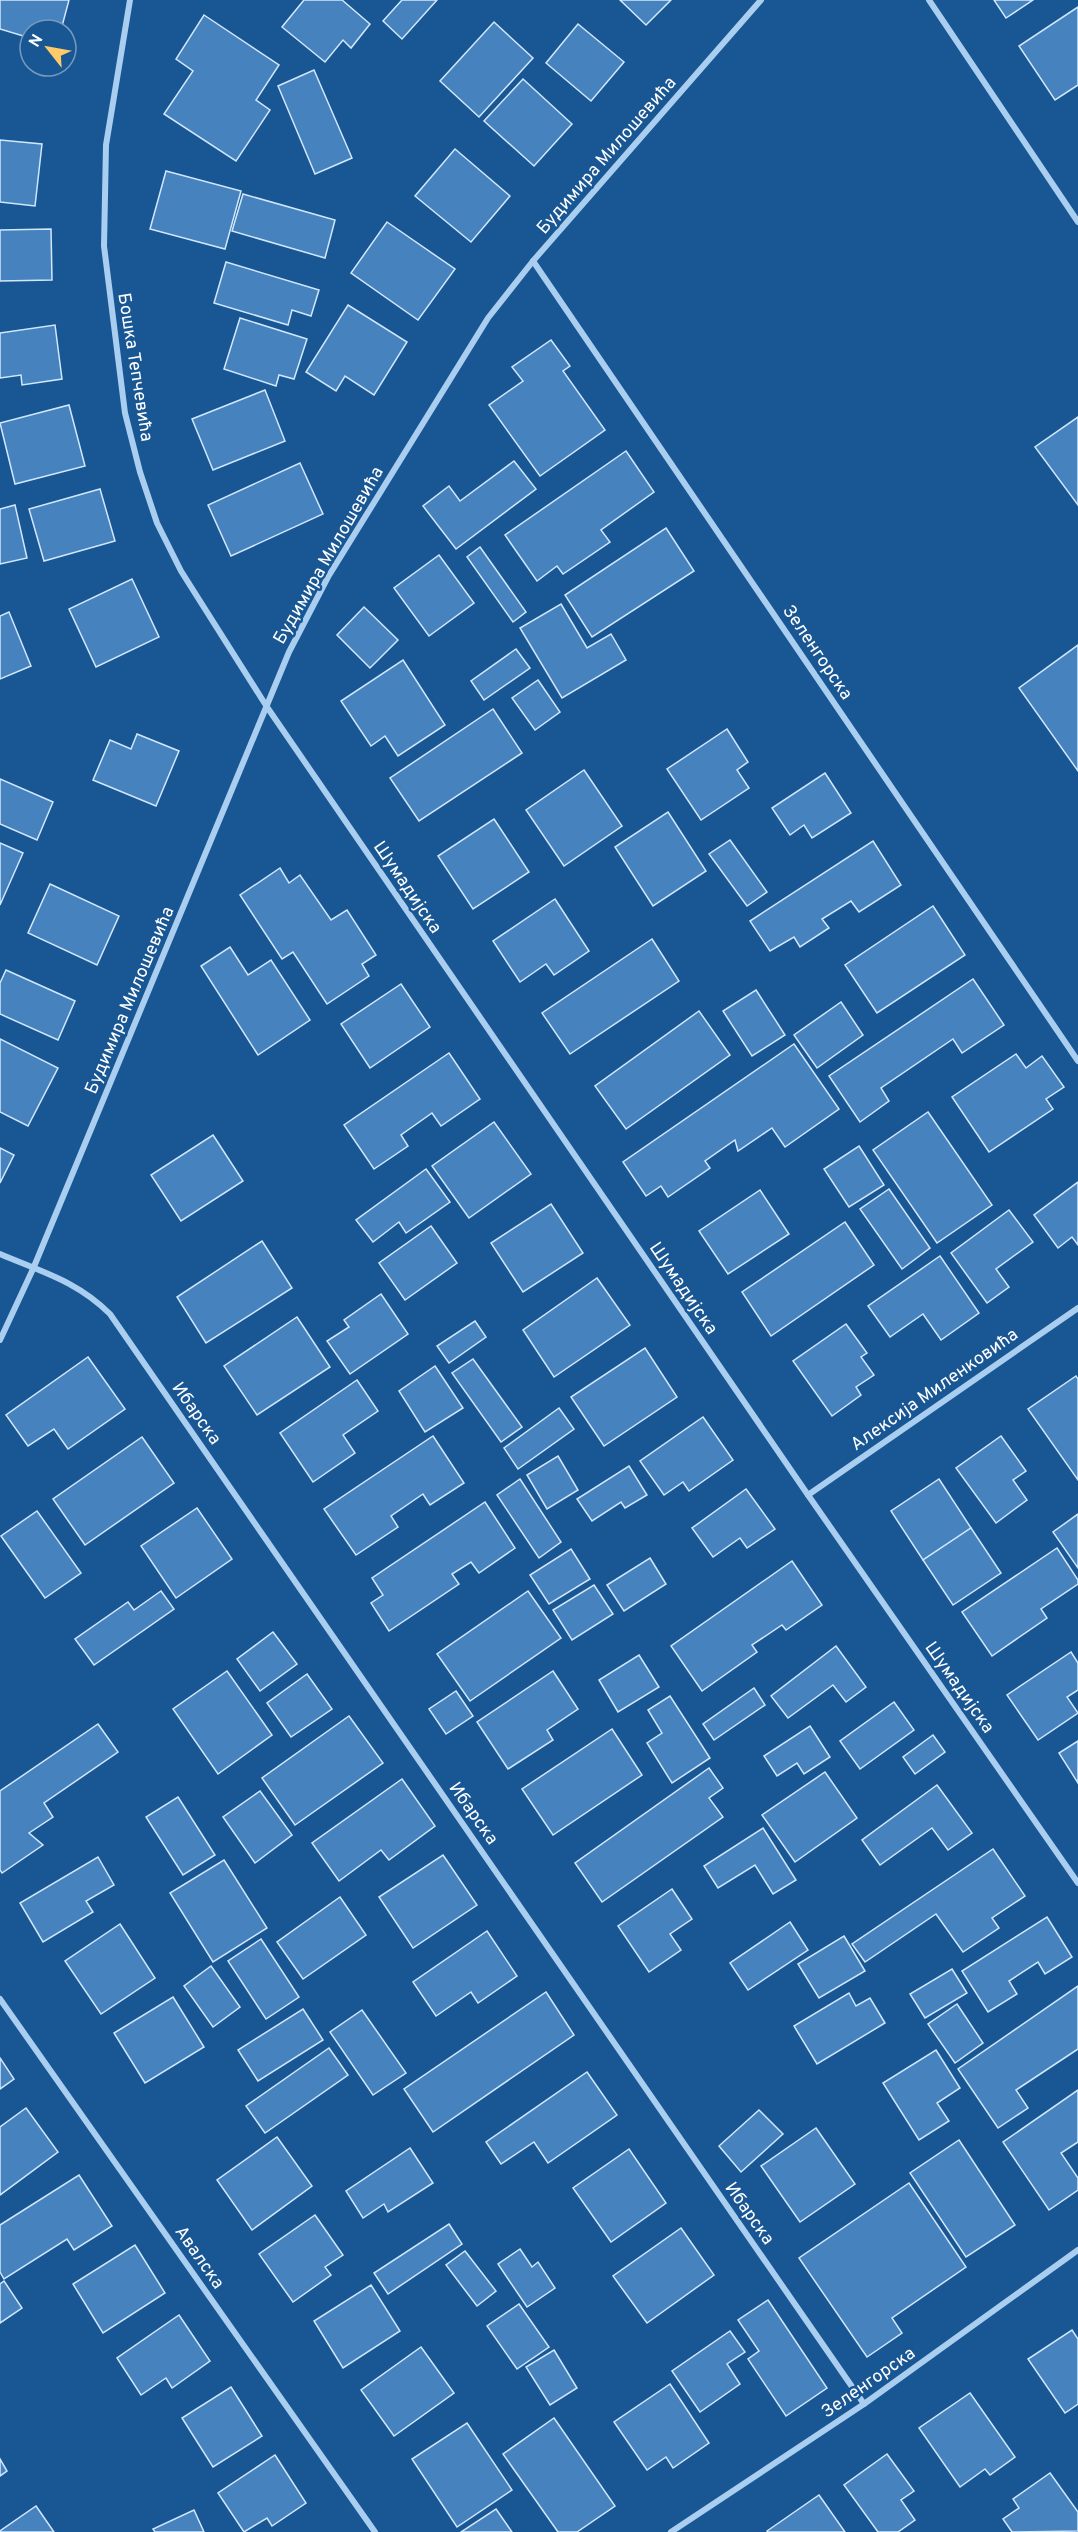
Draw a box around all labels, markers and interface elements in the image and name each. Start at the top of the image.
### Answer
north arrow [18,18,78,78]
text: N [25,31,48,51]
street label: Будимира Милошевића [532,72,682,240]
street label: Бошка Тепчевића [111,291,158,443]
street label: Будимира Милошевића [269,463,390,649]
street label: Зеленгорска [777,601,857,705]
street label: Шумадијска [367,837,446,939]
street label: Будимира Милошевића [80,903,180,1098]
street label: Шумадијска [643,1238,722,1340]
street label: Алексија Миленковића [847,1324,1023,1457]
street label: Ибарска [166,1378,226,1450]
street label: Шумадијска [919,1637,999,1738]
street label: Ибарска [443,1778,503,1850]
street label: Ибарска [719,2178,779,2250]
street label: Авалска [169,2222,229,2294]
street label: Зеленгорска [817,2342,920,2424]

